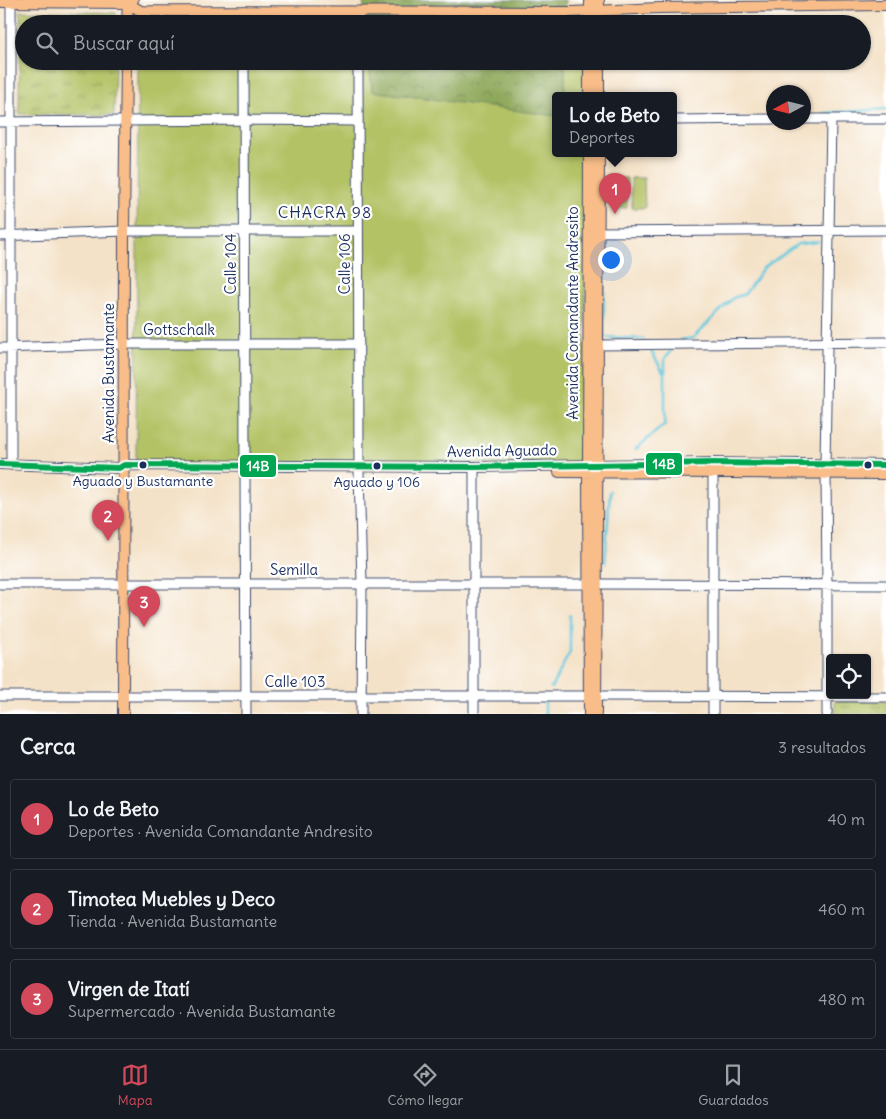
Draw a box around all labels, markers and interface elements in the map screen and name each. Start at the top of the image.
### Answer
search box [15,15,871,70]
icon: search [33,29,61,57]
text: Buscar aquí [73,31,174,55]
north arrow [766,85,811,130]
popup [552,92,677,157]
text: Lo de Beto [569,103,660,127]
text: Deportes [569,127,635,147]
pin: 1 [599,173,631,214]
district label: CHACRA 98 [278,202,372,222]
street label: Avenida Comandante Andresito [563,206,582,420]
street label: Calle 104 [221,233,240,295]
street label: Calle 106 [335,233,354,295]
your location [598,247,624,273]
street label: Avenida Bustamante [99,303,118,443]
street label: Gottschalk [143,320,215,339]
street label: Avenida Aguado [447,440,557,461]
line badge: 14B [645,452,683,476]
line badge: 14B [239,454,277,478]
text: 14B [653,455,675,473]
text: 14B [247,457,269,475]
marker: Aguado y Bustamante [138,460,148,470]
unlabelled marker [863,460,873,470]
marker: Aguado y 106 [372,461,382,471]
place label: Aguado y Bustamante [73,472,213,490]
place label: Aguado y 106 [334,473,420,491]
pin: 2 [92,500,124,541]
street label: Semilla [270,560,319,579]
pin: 3 [128,586,160,627]
map controls [826,654,871,699]
button: locate [826,654,871,699]
street label: Calle 103 [264,672,326,691]
text: Cerca [20,733,75,760]
text: 3 resultados [778,737,866,757]
text: Lo de Beto [68,797,159,821]
text: 1 [34,809,40,829]
text: 40 m [827,809,865,829]
text: Deportes · Avenida Comandante Andresito [68,821,373,841]
text: Timotea Muebles y Deco [68,887,275,911]
text: 2 [33,899,41,919]
text: 460 m [818,899,865,919]
text: Tienda · Avenida Bustamante [68,911,277,931]
text: Virgen de Itatí [68,977,190,1001]
text: 3 [32,989,42,1009]
text: 480 m [818,989,865,1009]
text: Supermercado · Avenida Bustamante [68,1001,336,1021]
tab: Mapa [117,1061,153,1109]
tab: Cómo llegar [388,1061,463,1109]
tab: Guardados [698,1061,769,1109]

